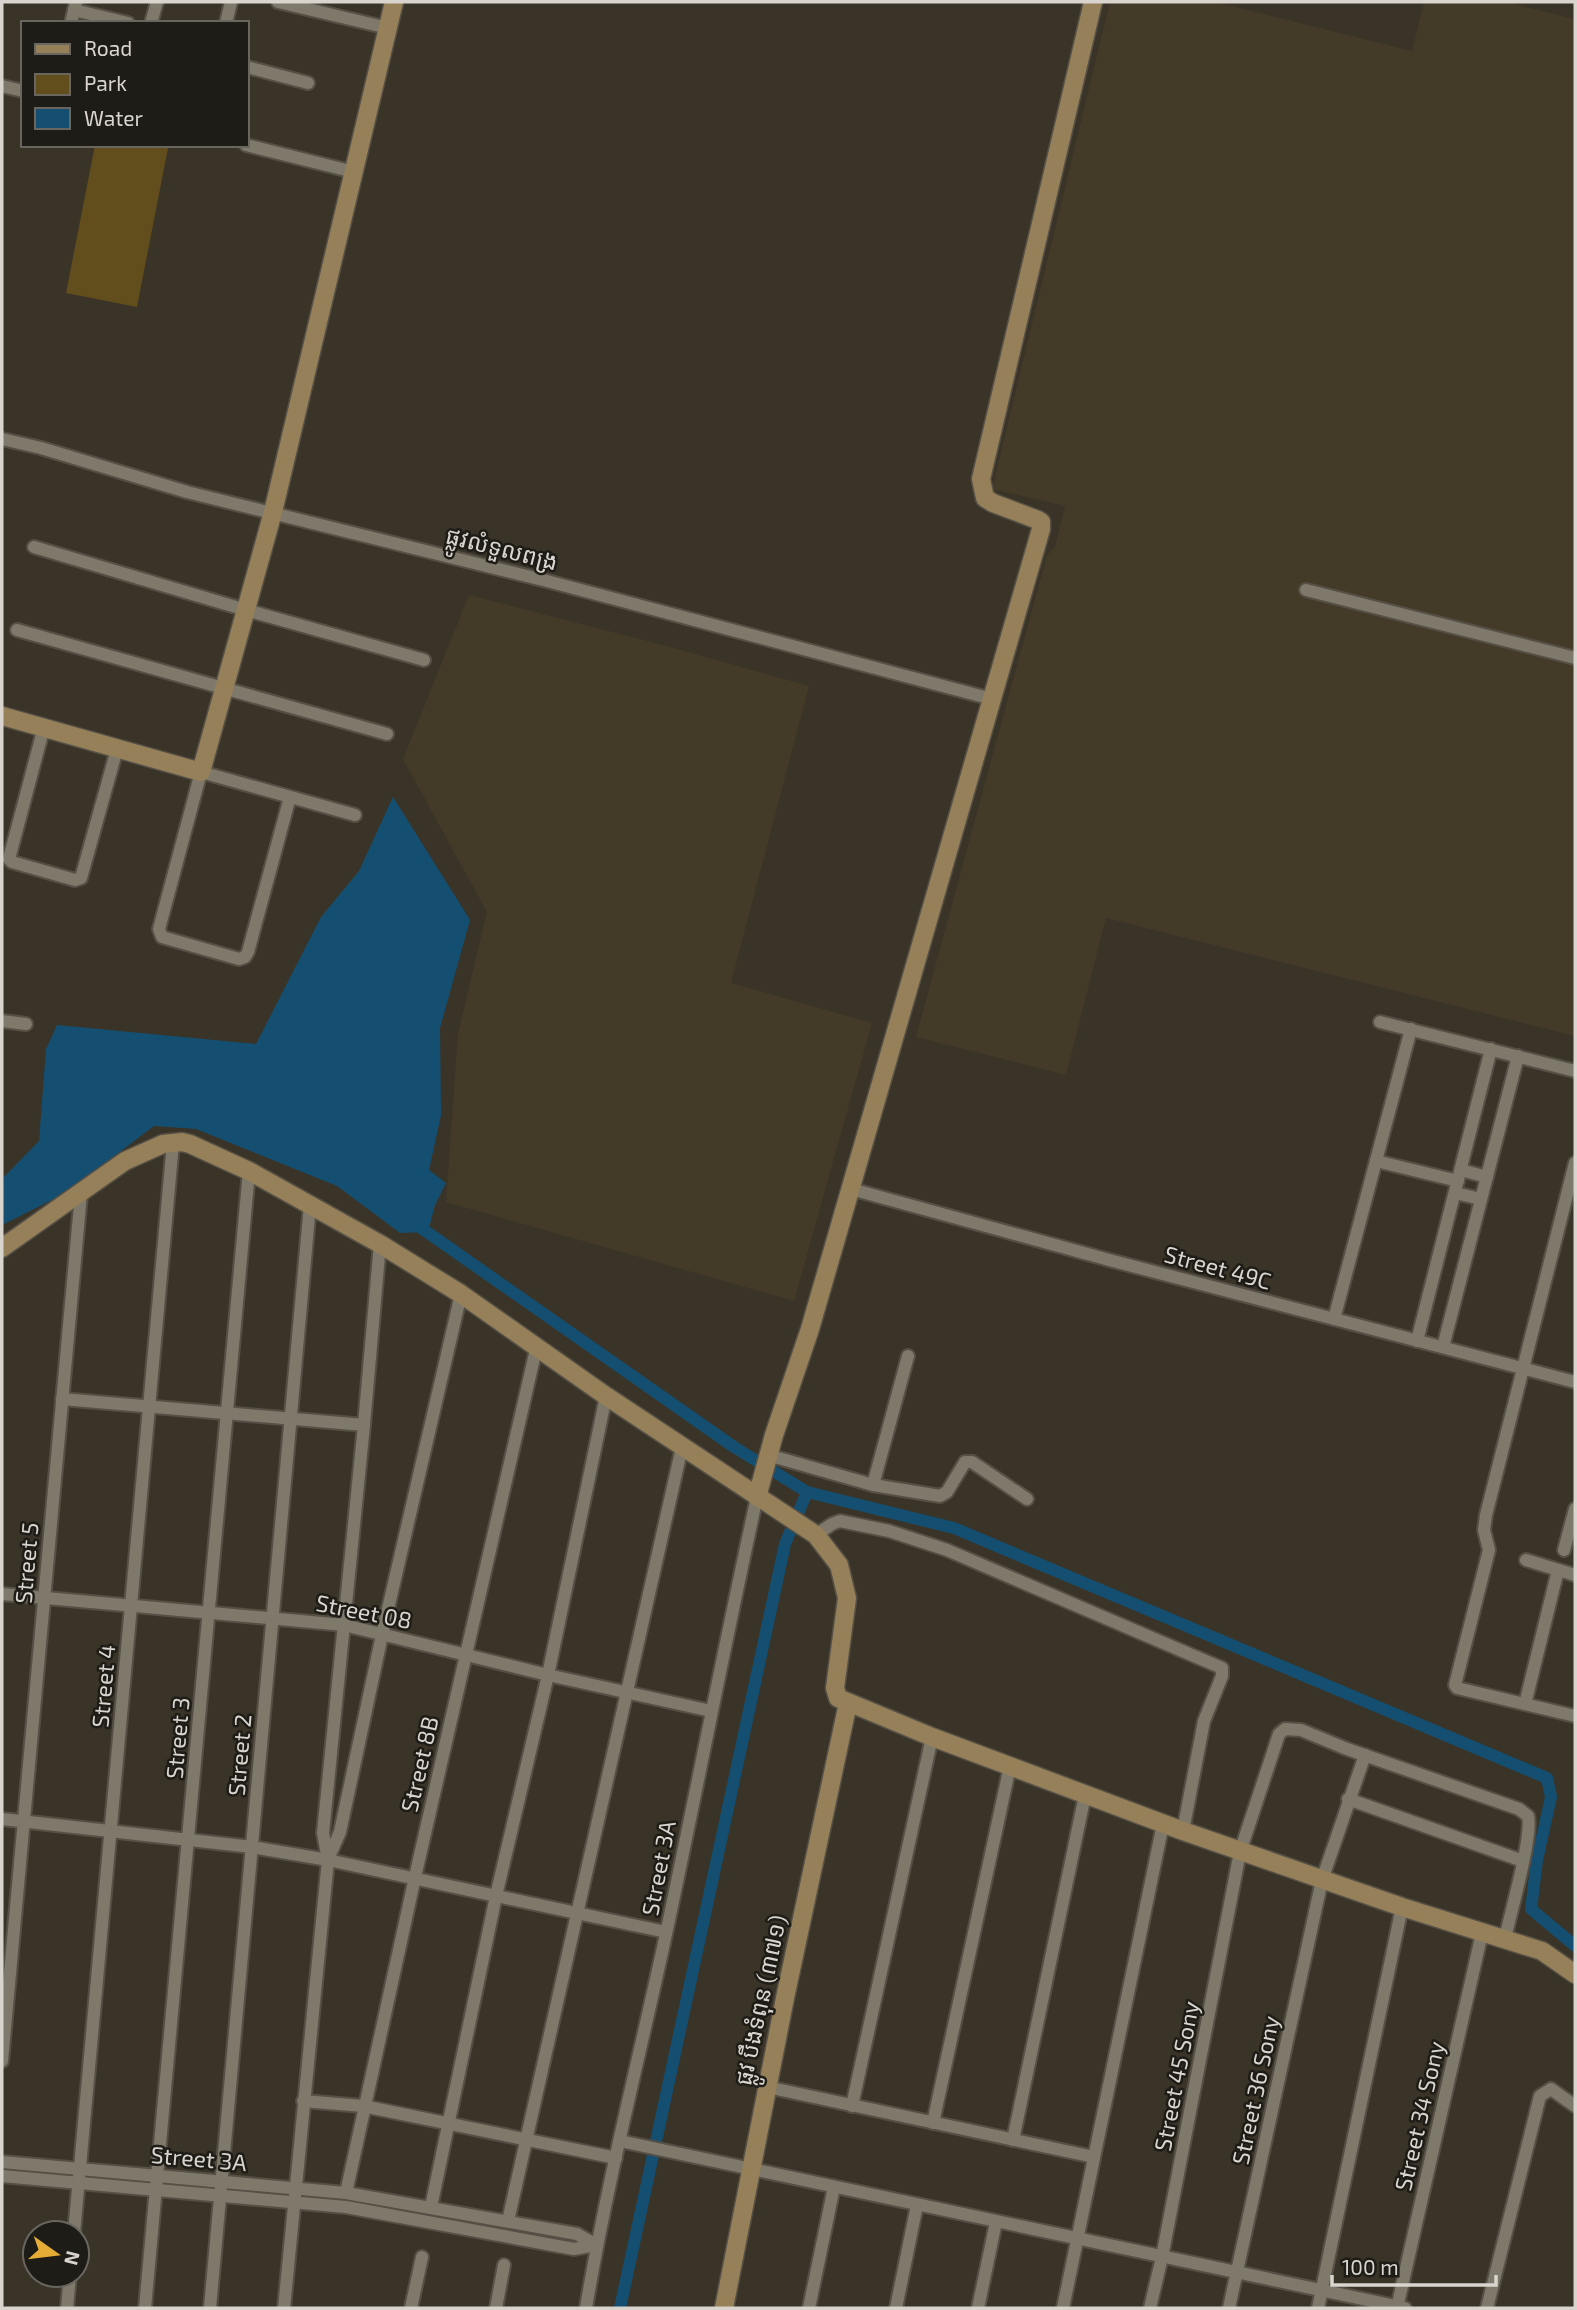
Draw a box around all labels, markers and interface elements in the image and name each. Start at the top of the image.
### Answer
legend [21,21,248,147]
text: Road [84,35,132,60]
text: Park [84,70,127,95]
text: Water [84,105,143,130]
street label: ផ្លូវលំទួលពង្រ [441,521,561,584]
street label: Street 49C [1162,1239,1274,1295]
street label: Street 5 [9,1521,43,1605]
street label: Street 08 [314,1588,414,1634]
street label: Street 4 [85,1643,121,1729]
street label: Street 3 [159,1696,195,1780]
street label: Street 2 [221,1713,257,1797]
street label: Street 8B [394,1713,444,1815]
street label: Street 3A [635,1817,681,1918]
street label: ផ្លូវ បឹងទំពុន (៣៧១) [728,1912,800,2090]
street label: Street 45 Sony [1148,1999,1204,2153]
street label: Street 36 Sony [1226,2013,1284,2167]
street label: Street 34 Sony [1388,2039,1450,2193]
street label: Street 3A [150,2140,249,2176]
north arrow [21,2219,91,2289]
scale bar [1332,2244,1496,2288]
text: N [60,2249,86,2268]
text: 100 m [1342,2254,1399,2279]

